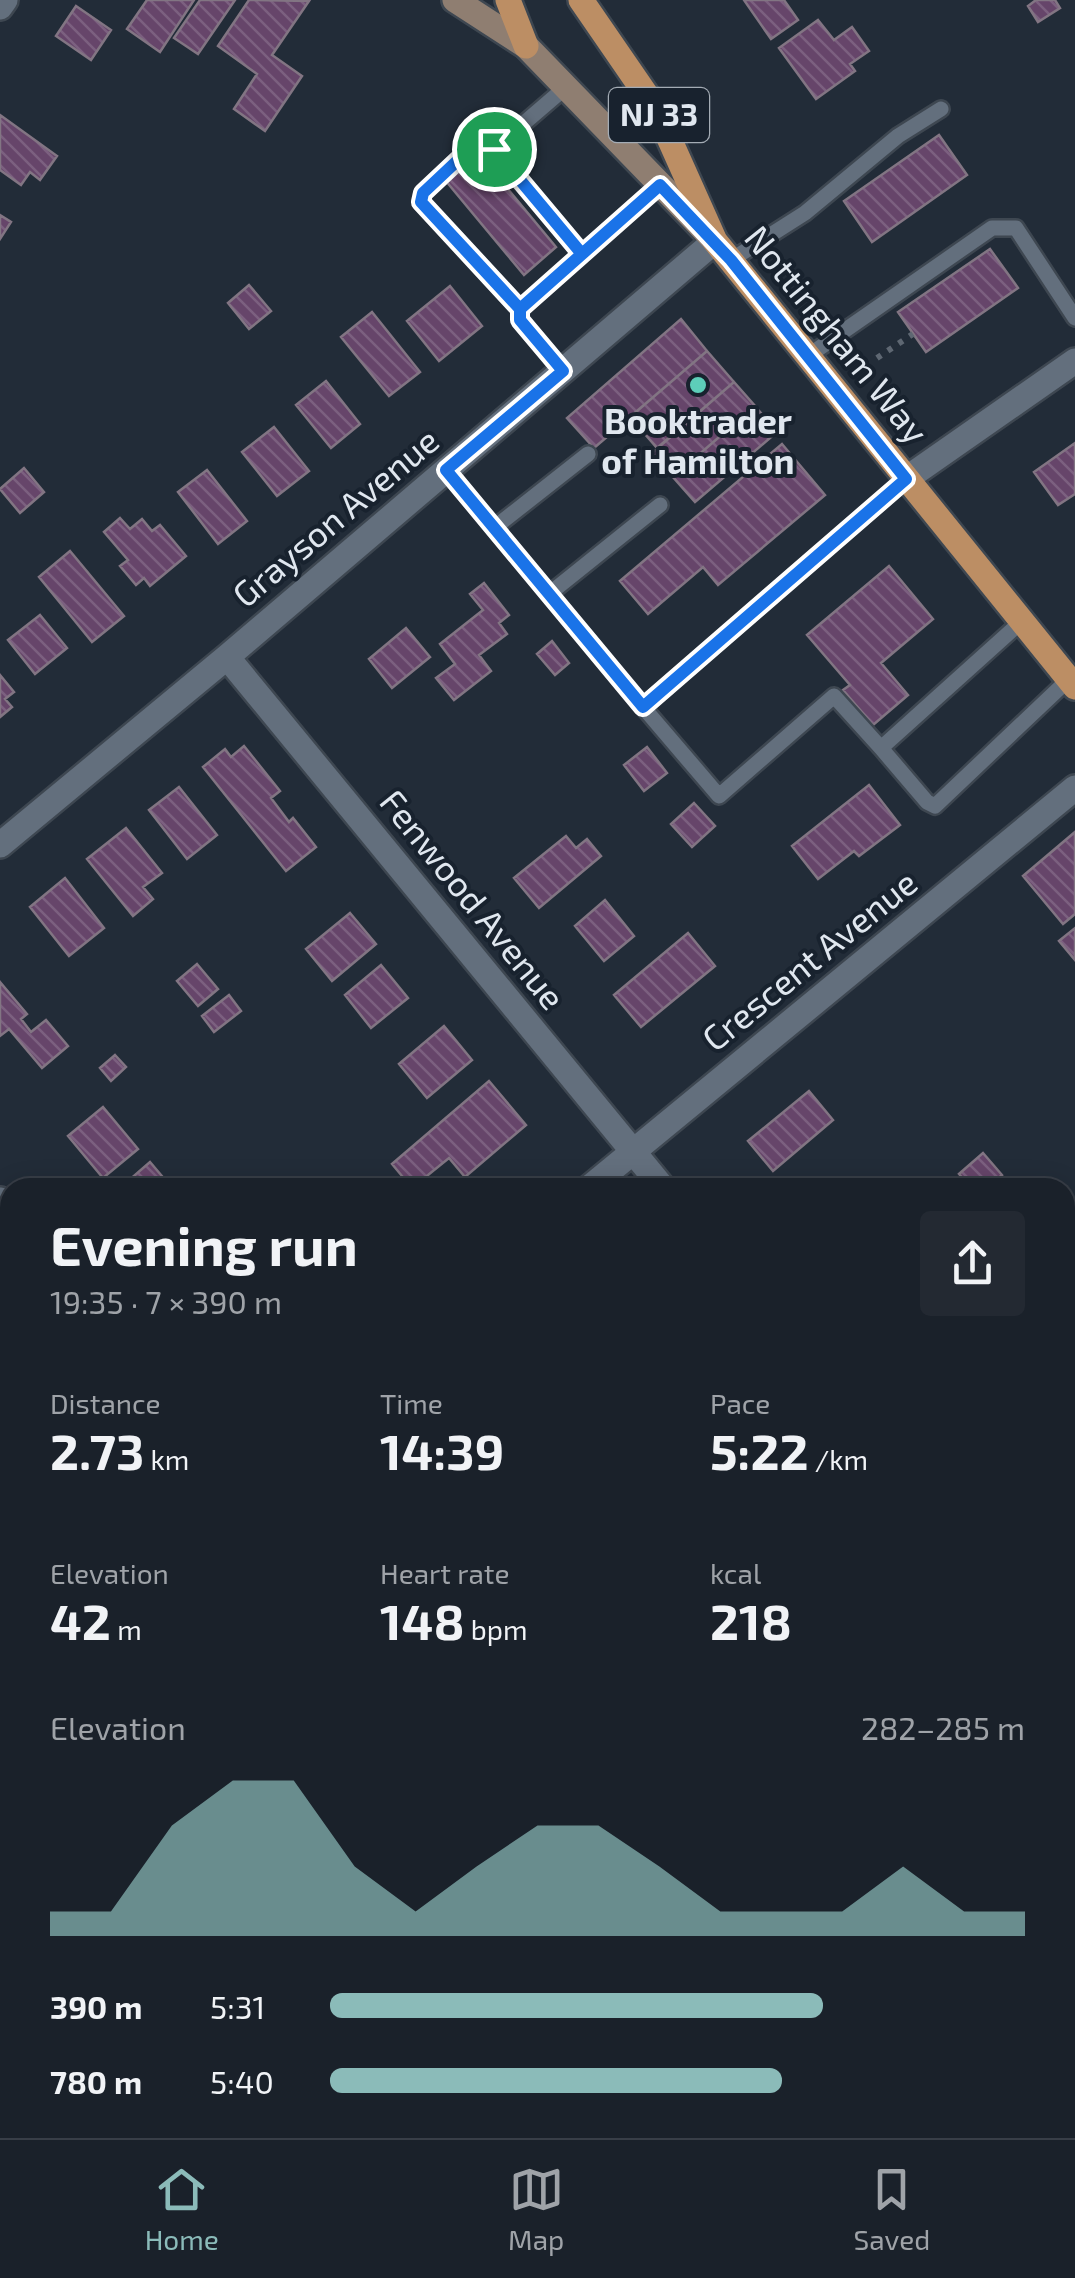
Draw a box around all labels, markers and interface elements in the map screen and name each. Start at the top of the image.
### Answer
road number: NJ 33 [609,88,709,142]
pin [452,107,537,192]
icon: arrive [467,122,522,177]
street label: Nottingham Way [737,216,938,451]
marker: Booktrader of Hamilton [687,374,709,396]
place label: Booktrader of Hamilton [601,399,795,481]
street label: Grayson Avenue [223,418,446,615]
street label: Fenwood Avenue [372,781,575,1017]
street label: Crescent Avenue [693,860,924,1059]
text: Evening run [50,1211,358,1277]
button: share [920,1211,1025,1316]
text: 19:35 · 7 × 390 m [50,1282,282,1320]
text: Distance [50,1386,161,1420]
text: Time [380,1386,443,1420]
text: Pace [710,1386,770,1420]
text: 2.73 [50,1420,144,1480]
text: 14:39 [380,1420,504,1480]
text: 5:22 [710,1420,809,1480]
text: km [144,1442,189,1476]
text: /km [809,1442,868,1476]
text: Elevation [50,1556,169,1590]
text: Heart rate [380,1556,510,1590]
text: kcal [710,1556,761,1590]
text: 42 [50,1590,111,1650]
text: 148 [380,1590,465,1650]
text: 218 [710,1590,792,1650]
text: m [111,1612,142,1646]
text: bpm [465,1612,528,1646]
text: Elevation [50,1708,186,1746]
text: 282–285 m [861,1708,1025,1746]
text: 390 m [50,1987,142,2025]
text: 5:31 [210,1987,265,2025]
text: 780 m [50,2062,142,2100]
text: 5:40 [210,2062,274,2100]
tab: Home [145,2162,219,2256]
tab: Map [508,2162,564,2256]
tab: Saved [854,2162,930,2256]

